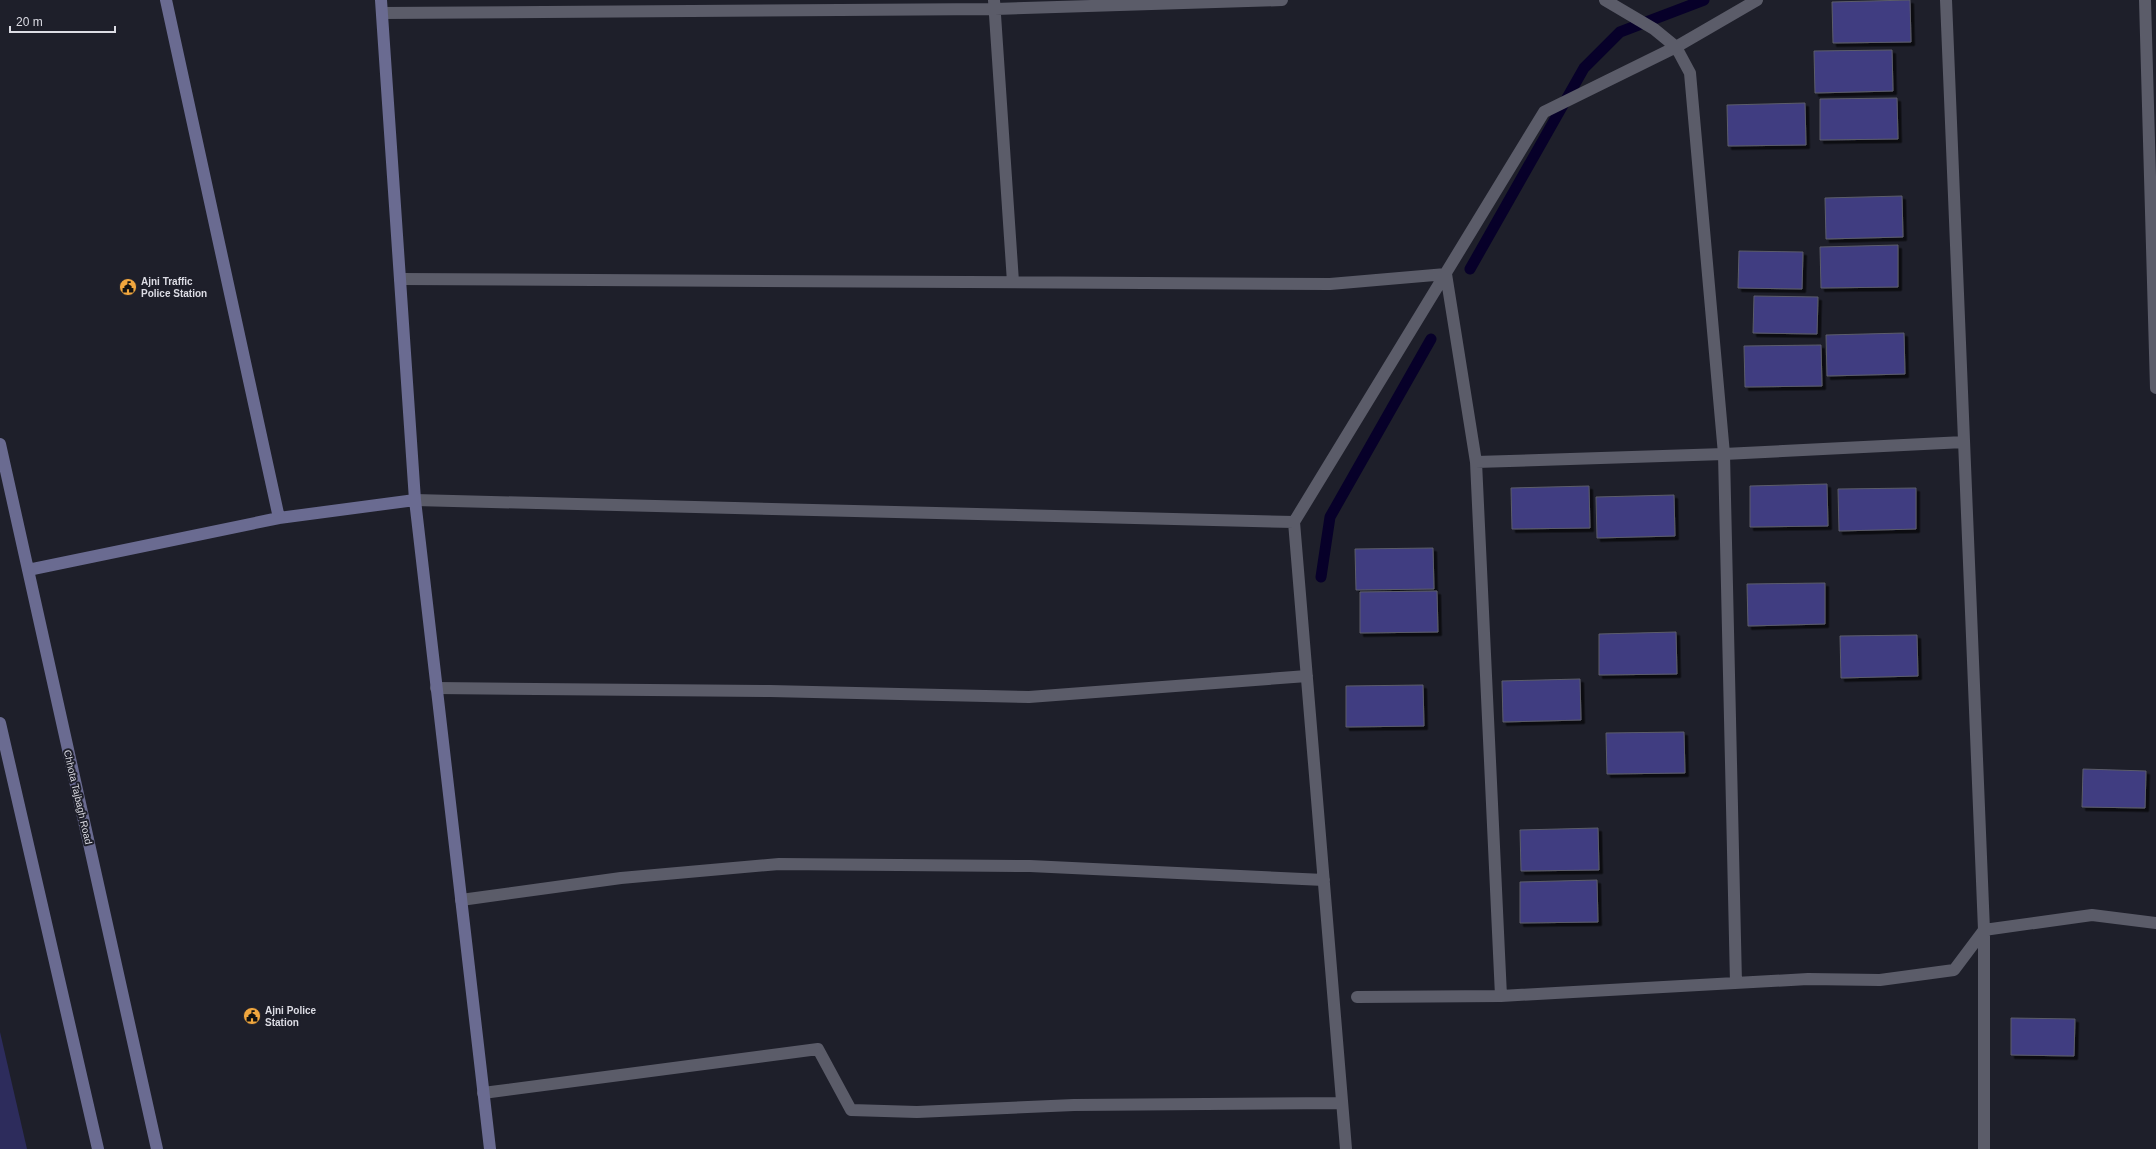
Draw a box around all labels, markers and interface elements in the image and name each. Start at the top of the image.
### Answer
scale bar [10,8,115,34]
text: 20 m [16,15,43,29]
place label: Ajni Traffic Police Station [141,276,207,299]
public building icon: Ajni Traffic Police Station [118,277,138,297]
street label: Chhota Tajbagh Road [62,749,94,845]
place label: Ajni Police Station [265,1005,317,1028]
public building icon: Ajni Police Station [242,1006,262,1026]

